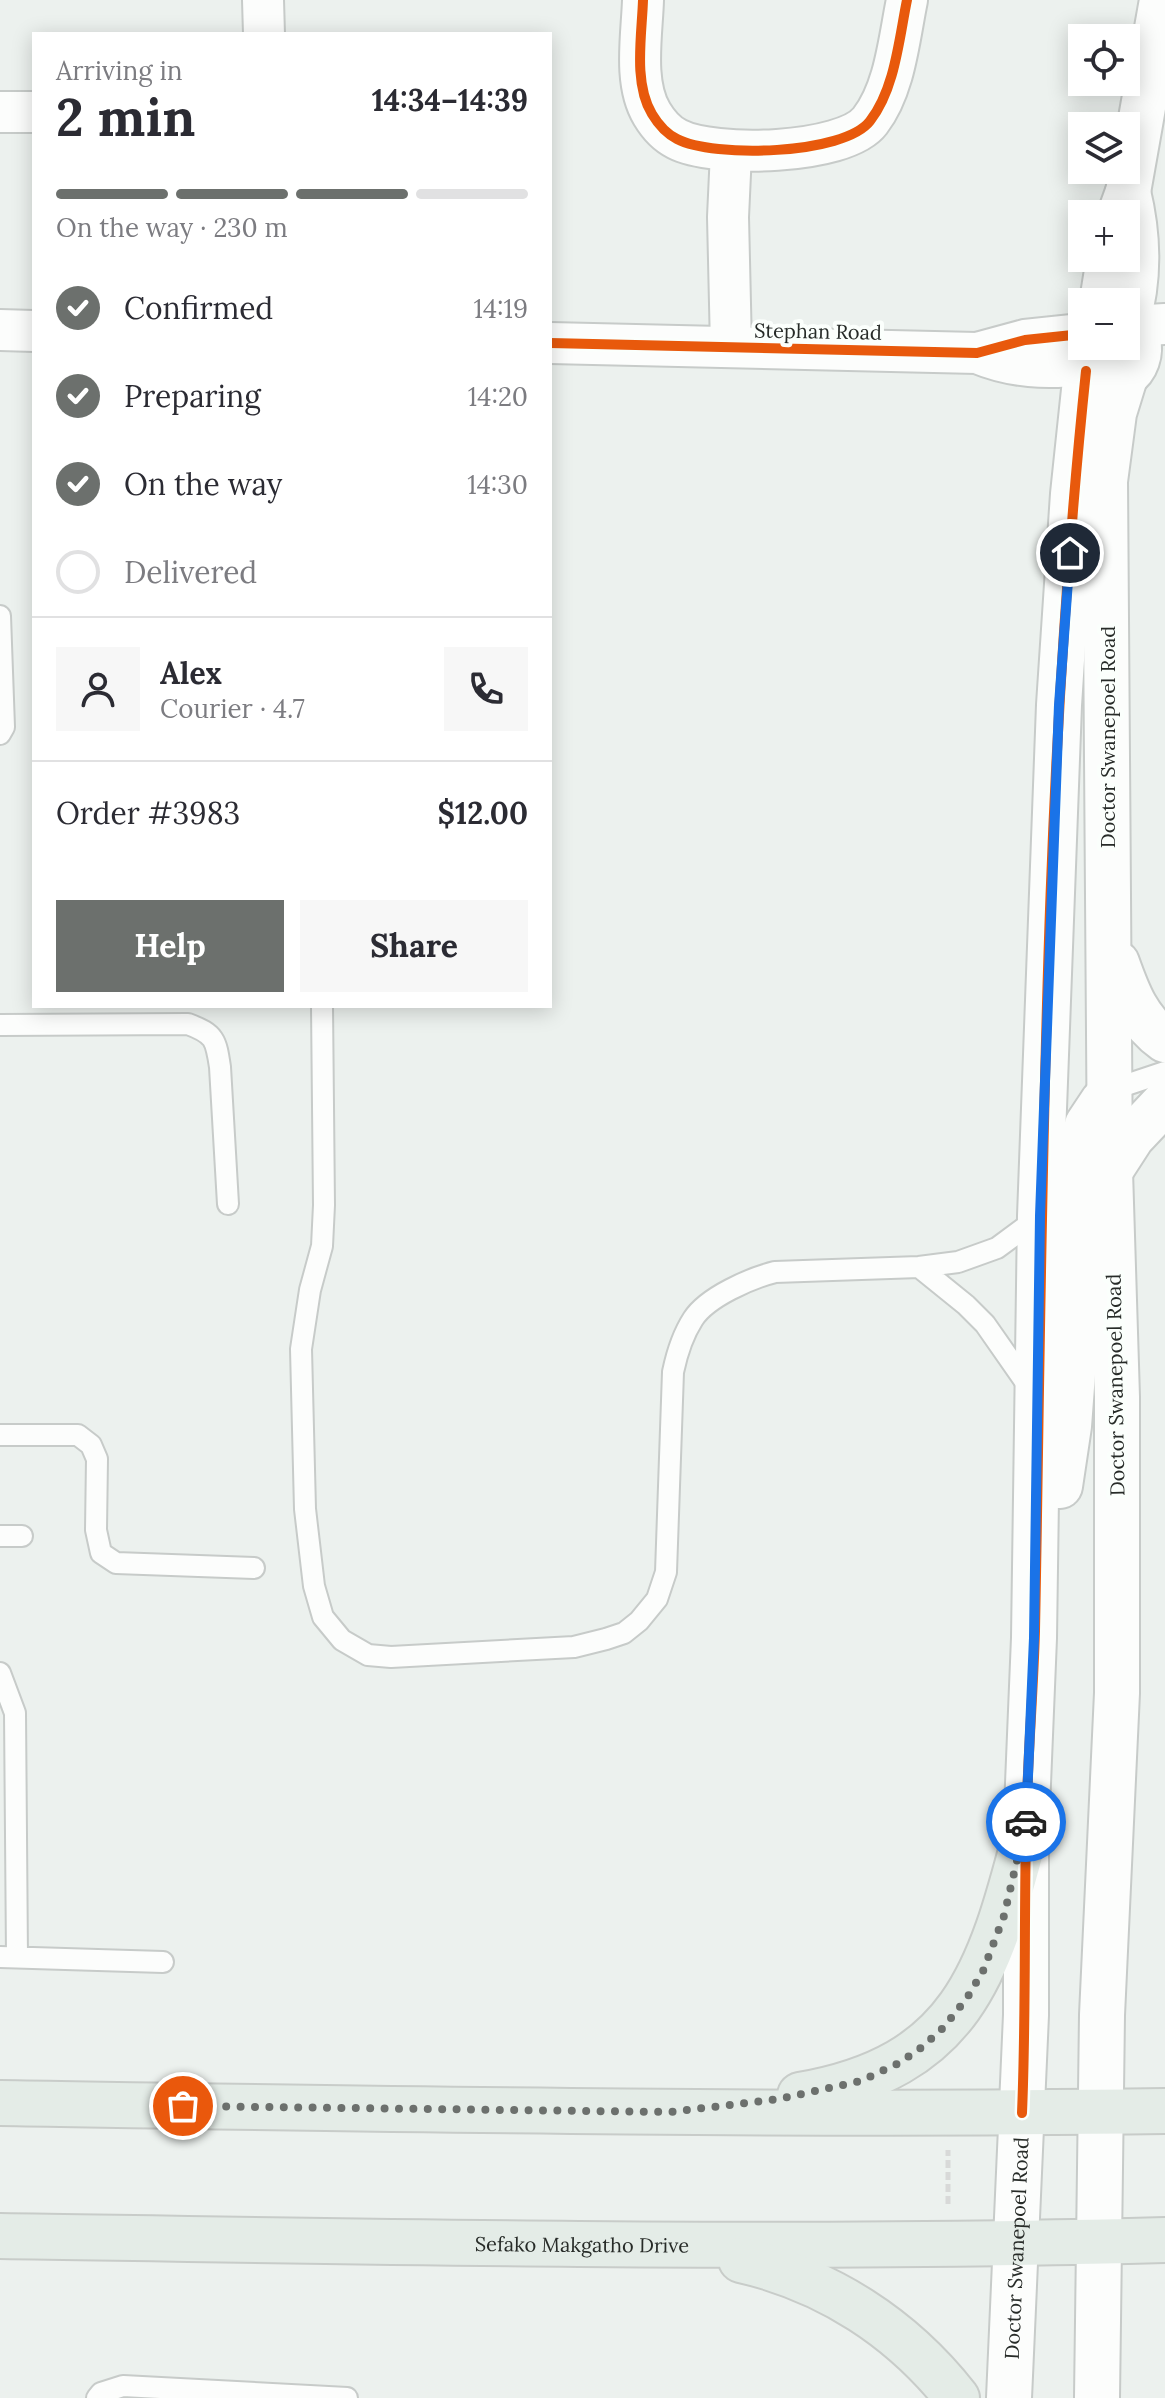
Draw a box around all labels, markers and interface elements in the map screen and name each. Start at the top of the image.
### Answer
map controls [1068,24,1140,360]
button: locate [1068,24,1140,96]
text: Arriving in [56,54,183,87]
text: 14:34–14:39 [372,81,528,119]
text: 2 min [56,84,195,150]
button: layers [1068,112,1140,184]
button: + [1068,200,1140,272]
text: On the way · 230 m [56,211,288,244]
icon: check [56,286,100,330]
button: − [1068,288,1140,360]
text: Confirmed [124,289,273,327]
text: 14:19 [473,292,528,325]
street label: Stephan Road [754,317,882,345]
icon: check [56,374,100,418]
text: Preparing [124,377,261,415]
text: 14:20 [468,380,528,413]
icon: check [56,462,100,506]
text: On the way [124,465,282,503]
text: 14:30 [467,468,528,501]
pin [1036,519,1104,587]
icon: home [1048,531,1092,575]
text: Delivered [124,553,257,591]
street label: Doctor Swanepoel Road [1095,626,1120,848]
button: person [56,647,140,731]
button: phone [444,647,528,731]
text: Alex [160,654,222,692]
text: Courier · 4.7 [160,692,305,725]
text: Order #3983 [56,794,240,832]
text: $12.00 [437,794,528,832]
button: Help [56,900,284,992]
button: Share [300,900,528,992]
street label: Doctor Swanepoel Road [1101,1274,1129,1496]
courier [986,1782,1066,1862]
icon: car [1004,1800,1048,1844]
pin [149,2072,217,2140]
icon: bag [161,2084,205,2128]
street label: Doctor Swanepoel Road [998,2136,1033,2360]
street label: Sefako Makgatho Drive [475,2230,689,2257]

